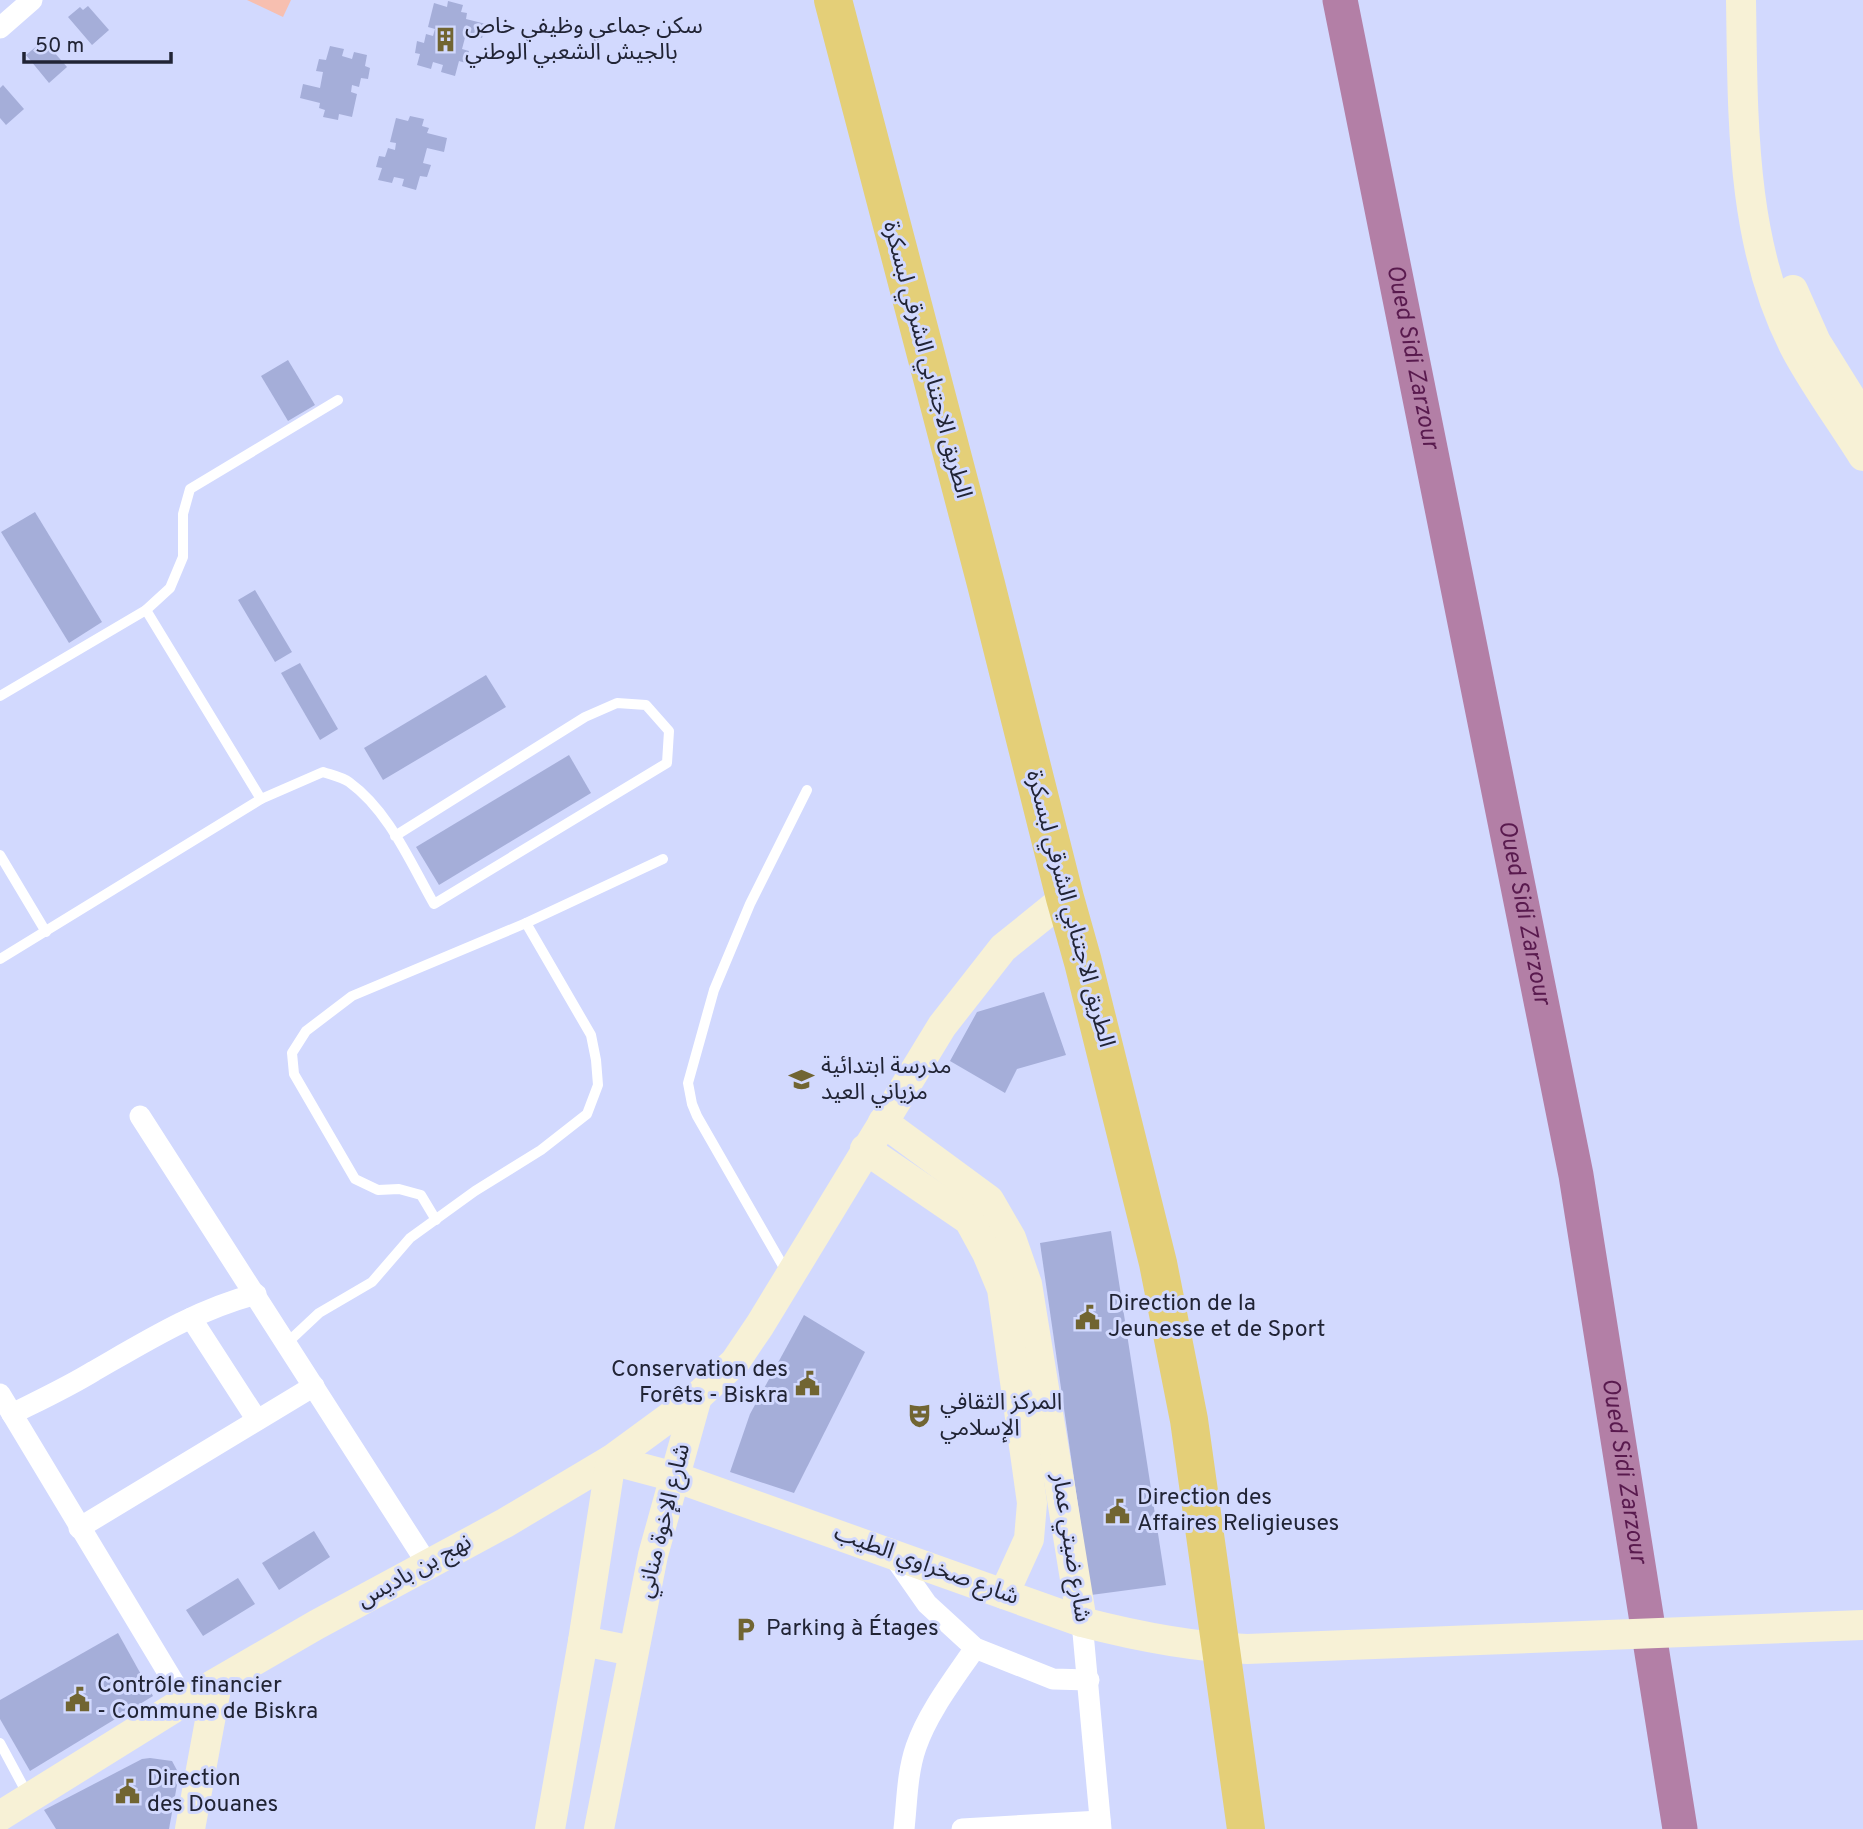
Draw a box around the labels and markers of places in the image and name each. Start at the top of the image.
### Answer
place label: سكن جماعي وظيفي خاص بالجيش الشعبي الوطني [465,13,703,68]
building icon: سكن جماعي وظيفي خاص بالجيش الشعبي الوطني [431,26,459,54]
place label: مدرسة ابتدائية مزياني العيد [821,1053,952,1108]
school or university icon: مدرسة ابتدائية مزياني العيد [787,1066,815,1094]
place label: Direction de la Jeunesse et de Sport [1108,1290,1325,1345]
public building icon: Direction de la Jeunesse et de Sport [1074,1303,1102,1331]
place label: Conservation des Forêts - Biskra [611,1356,788,1411]
public building icon: Conservation des Forêts - Biskra [794,1369,822,1397]
place label: المركز الثقافي الإسلامي [940,1389,1062,1444]
theatre icon: المركز الثقافي الإسلامي [906,1402,934,1430]
place label: Direction des Affaires Religieuses [1137,1484,1339,1539]
public building icon: Direction des Affaires Religieuses [1103,1497,1131,1525]
place label: Parking à Étages [766,1614,939,1644]
parking icon: Parking à Étages [732,1615,760,1643]
place label: Contrôle financier - Commune de Biskra [97,1672,318,1727]
public building icon: Contrôle financier - Commune de Biskra [63,1685,91,1713]
place label: Direction des Douanes [147,1765,278,1820]
public building icon: Direction des Douanes [113,1778,141,1806]

